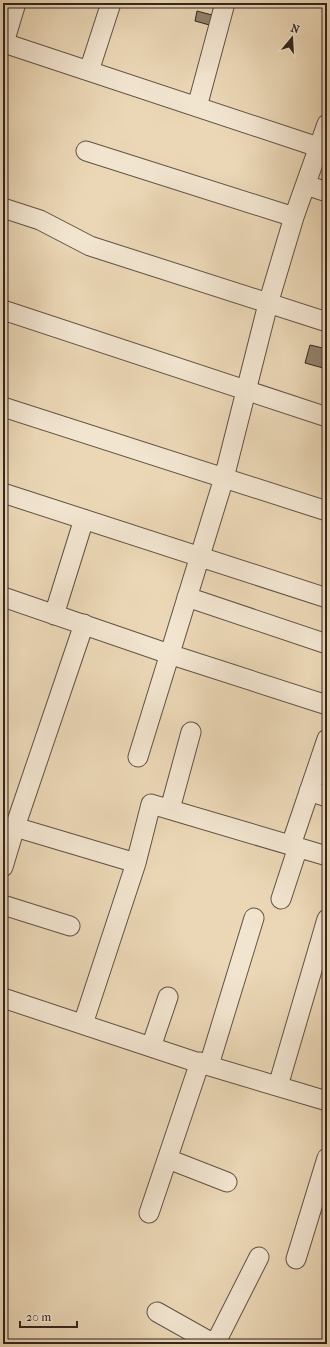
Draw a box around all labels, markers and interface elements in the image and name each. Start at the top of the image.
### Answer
north arrow [272,18,312,58]
text: N [289,21,302,37]
scale bar [20,1303,77,1329]
text: 20 m [26,1310,51,1324]

